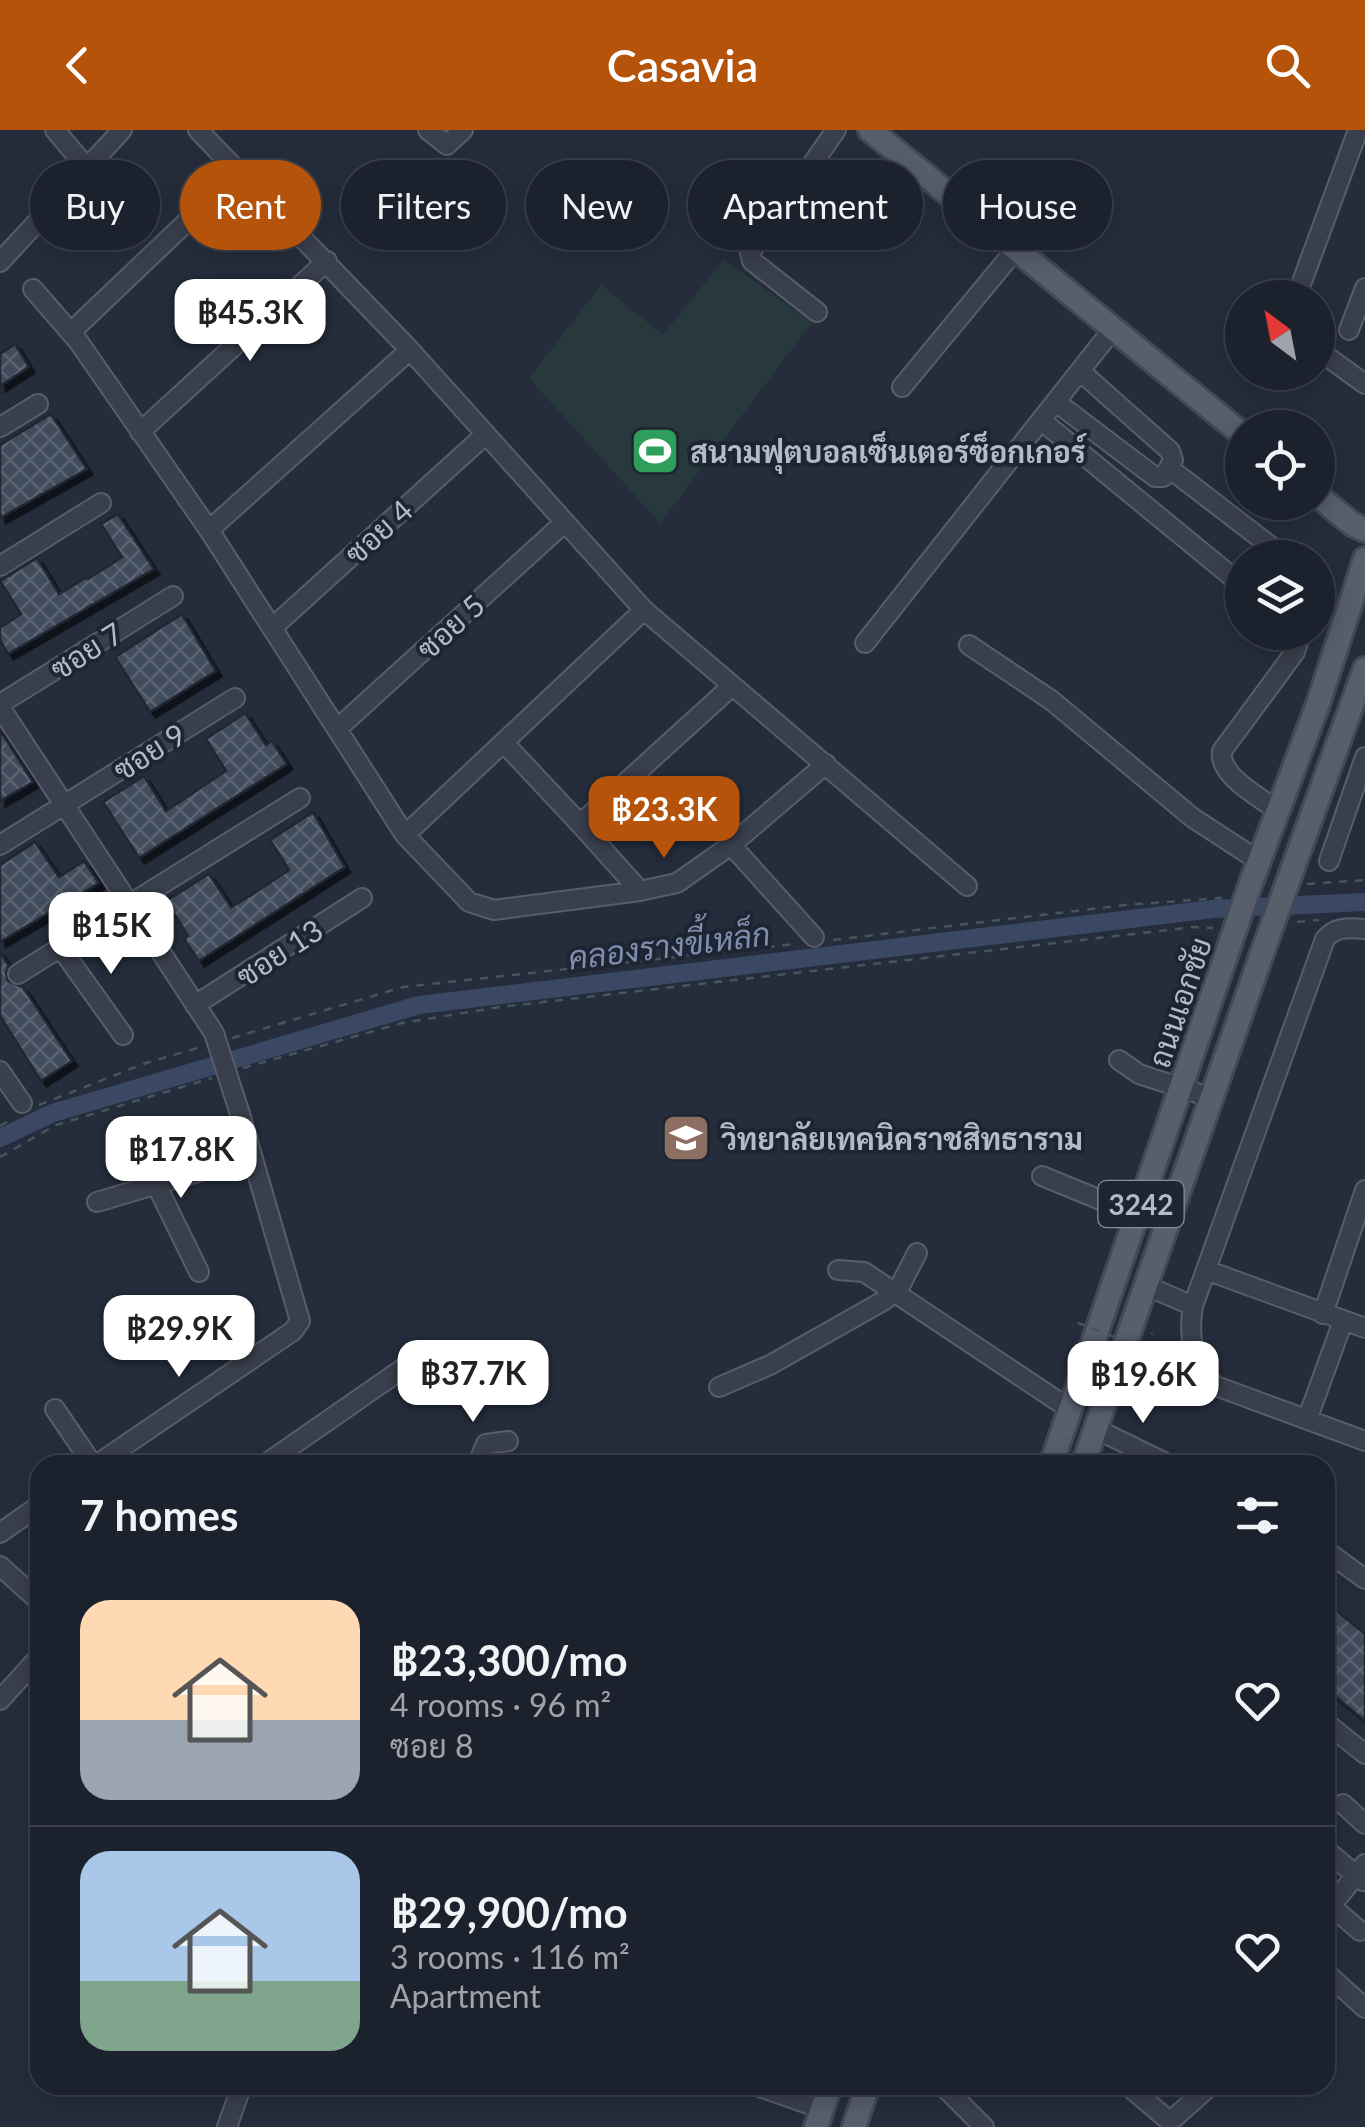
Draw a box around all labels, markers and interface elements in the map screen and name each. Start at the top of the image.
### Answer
icon: back [50,38,105,93]
text: Casavia [607,38,758,92]
icon: search [1260,38,1315,93]
chip: Buy [30,160,160,250]
chip: Rent [180,160,321,250]
chip: Filters [341,160,506,250]
chip: New [526,160,668,250]
chip: Apartment [688,160,923,250]
chip: House [943,160,1112,250]
pin: ฿45.3K [169,279,331,364]
north arrow [1225,280,1335,390]
map controls [1225,280,1335,650]
text: ฿45.3K [197,292,303,331]
button: locate [1225,410,1335,520]
sports icon: สนามฟุตบอลเซ็นเตอร์ซ็อกเกอร์ [629,425,681,477]
place label: สนามฟุตบอลเซ็นเตอร์ซ็อกเกอร์ [690,431,1087,474]
street label: ซอย 4 [337,491,419,571]
button: layers [1225,540,1335,650]
street label: ซอย 5 [409,586,491,666]
street label: ซอย 7 [43,614,129,686]
street label: ซอย 9 [106,715,192,787]
pin: ฿23.3K [583,776,745,861]
text: ฿23.3K [611,789,717,828]
pin: ฿15K [52,892,170,977]
water label: คลองรางขี้เหล็ก [565,904,772,977]
text: ฿15K [71,905,151,944]
street label: ซอย 13 [229,911,329,993]
street label: ถนนเอกชัย [1140,932,1218,1072]
school or university icon: วิทยาลัยเทคนิคราชสิทธาราม [660,1112,712,1164]
pin: ฿17.8K [100,1116,262,1201]
place label: วิทยาลัยเทคนิคราชสิทธาราม [720,1120,1083,1156]
text: ฿17.8K [128,1129,234,1168]
road number: 3242 [1098,1181,1184,1227]
pin: ฿29.9K [98,1295,260,1380]
text: ฿29.9K [126,1308,232,1347]
pin: ฿37.7K [392,1340,554,1425]
pin: ฿19.6K [1062,1341,1224,1426]
text: ฿37.7K [420,1353,526,1392]
text: ฿19.6K [1090,1354,1196,1393]
icon: filters [1230,1488,1285,1543]
text: 7 homes [80,1490,238,1540]
text: ฿23,300/mo [390,1635,628,1685]
icon: home [160,1640,280,1760]
icon: heart [1230,1673,1285,1728]
text: 4 rooms · 96 m² [390,1685,611,1724]
text: ซอย 8 [390,1726,474,1765]
text: ฿29,900/mo [390,1887,628,1937]
icon: home [160,1891,280,2011]
icon: heart [1230,1924,1285,1979]
text: 3 rooms · 116 m² [390,1937,630,1976]
text: Apartment [390,1976,541,2015]

